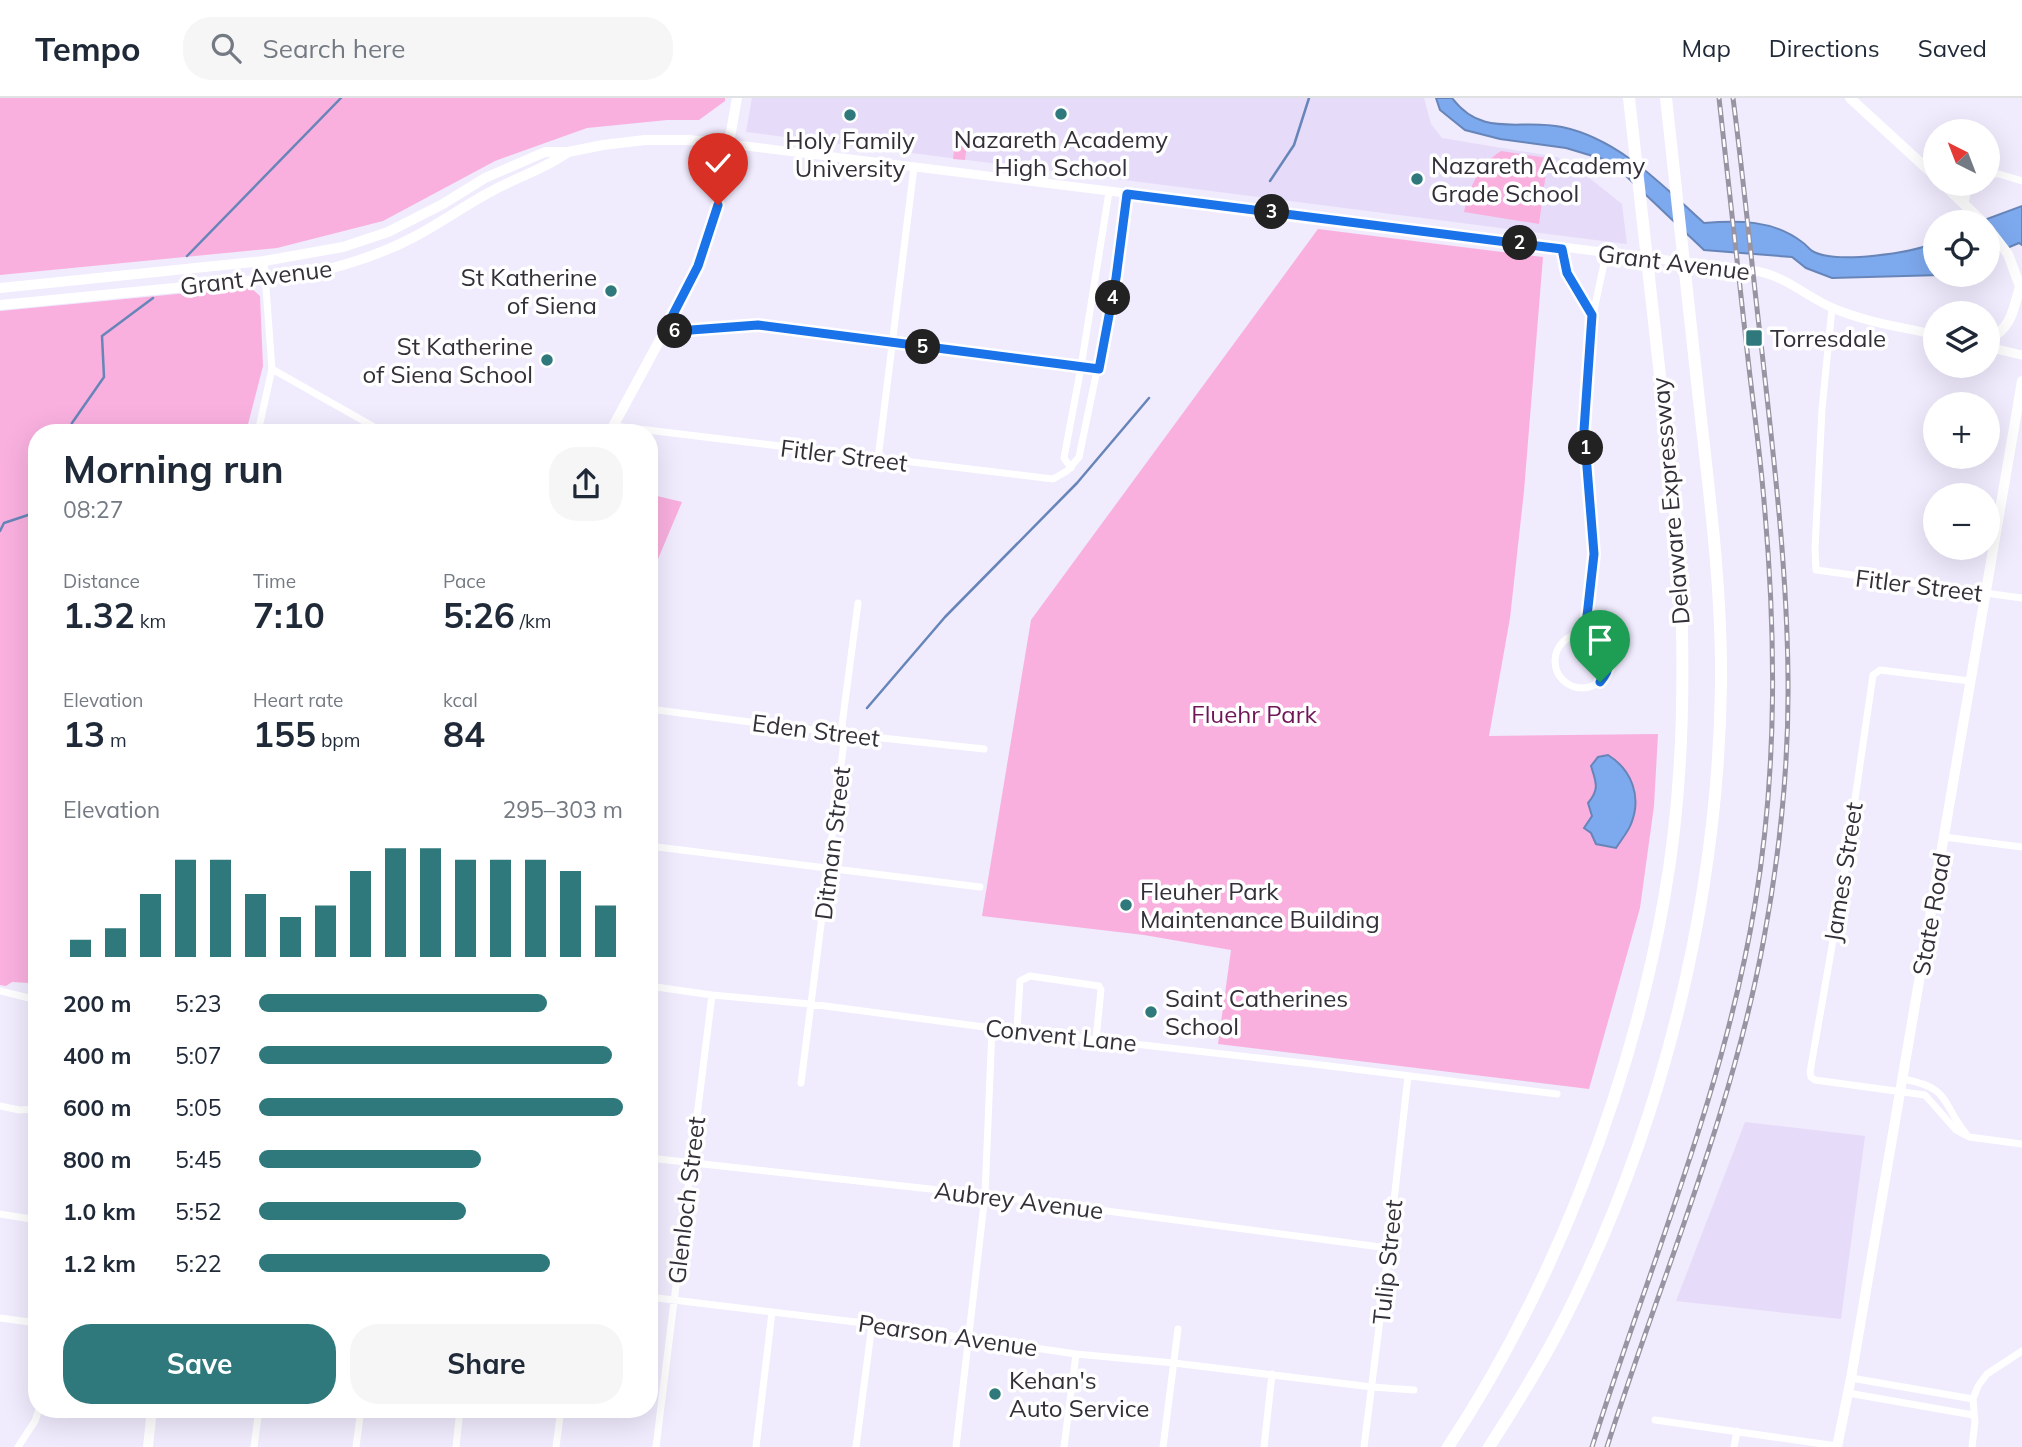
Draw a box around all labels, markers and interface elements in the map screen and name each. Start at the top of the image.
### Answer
search box [183,17,673,80]
text: Tempo [35,28,141,69]
icon: search [207,29,245,67]
text: Search here [263,32,406,65]
text: Map [1681,33,1731,63]
text: Directions [1769,33,1880,63]
text: Saved [1918,33,1987,63]
marker: Nazareth Academy High School [1053,106,1069,122]
marker: Holy Family University [842,107,858,123]
north arrow [1923,119,2000,196]
map controls [1923,119,2000,560]
place label: Nazareth Academy High School [954,124,1168,182]
place label: Holy Family University [785,125,915,183]
pin [688,133,748,205]
icon: check [699,144,737,182]
place label: Nazareth Academy Grade School [1431,150,1646,208]
marker: Nazareth Academy Grade School [1409,171,1425,187]
pin: 3 [1254,194,1290,230]
text: 3 [1266,199,1277,223]
button: locate [1923,210,2000,287]
pin: 2 [1502,226,1538,260]
text: 2 [1514,230,1525,254]
street label: Grant Avenue [1596,238,1752,286]
street label: Grant Avenue [178,253,334,301]
place label: St Katherine of Siena [461,262,597,320]
pin: 4 [1096,280,1130,316]
marker: St Katherine of Siena [603,283,619,299]
text: 4 [1107,285,1118,309]
button: layers [1923,301,2000,378]
pin: 6 [658,314,692,348]
text: 6 [669,318,680,342]
place label: Torresdale [1770,323,1886,353]
marker: Torresdale [1744,328,1764,348]
pin: 5 [906,330,940,364]
place label: St Katherine of Siena School [363,331,533,389]
text: 5 [917,334,928,358]
marker: St Katherine of Siena School [539,352,555,368]
street label: Delaware Expressway [1644,376,1696,626]
button: + [1923,392,2000,469]
pin: 1 [1568,430,1604,466]
street label: Fitler Street [779,432,909,478]
text: 1 [1580,435,1591,459]
text: Morning run [63,445,284,493]
button: share [549,447,623,521]
button: − [1923,483,2000,560]
text: 08:27 [63,495,123,524]
street label: Fitler Street [1854,562,1984,608]
text: Distance [63,569,140,593]
text: Time [253,569,296,593]
text: Pace [443,569,486,593]
text: 1.32 [63,593,135,637]
text: 7:10 [253,593,325,637]
text: 5:26 [443,593,515,637]
text: km [135,609,166,633]
text: /km [515,609,552,633]
pin [1570,610,1630,682]
icon: arrive [1581,621,1619,659]
text: Elevation [63,688,143,712]
text: Heart rate [253,688,343,712]
text: kcal [443,688,478,712]
park label: Fluehr Park [1191,699,1317,729]
street label: Eden Street [751,707,881,753]
text: 13 [63,712,105,756]
text: 155 [253,712,316,756]
text: 84 [443,712,485,756]
text: m [105,728,127,752]
text: bpm [316,728,360,752]
street label: Ditman Street [808,765,856,921]
text: Elevation [63,795,160,824]
text: 295–303 m [502,795,623,824]
street label: James Street [1817,800,1869,944]
street label: State Road [1905,850,1957,978]
place label: Fleuher Park Maintenance Building [1140,876,1380,934]
marker: Fleuher Park Maintenance Building [1118,897,1134,913]
place label: Saint Catherines School [1165,983,1348,1041]
text: 200 m [63,989,131,1018]
text: 5:23 [175,989,222,1018]
marker: Saint Catherines School [1143,1004,1159,1020]
street label: Convent Lane [984,1012,1138,1058]
text: 400 m [63,1041,131,1070]
text: 5:07 [175,1041,222,1070]
text: 600 m [63,1093,131,1122]
text: 5:05 [175,1093,222,1122]
street label: Glenloch Street [661,1115,711,1285]
text: 800 m [63,1145,131,1174]
text: 5:45 [175,1145,222,1174]
street label: Aubrey Avenue [933,1175,1105,1225]
text: 1.0 km [63,1197,136,1226]
text: 5:52 [175,1197,222,1226]
street label: Tulip Street [1366,1198,1408,1326]
text: 1.2 km [63,1249,136,1278]
text: 5:22 [175,1249,222,1278]
street label: Pearson Avenue [856,1308,1040,1362]
button: Save [63,1324,336,1404]
button: Share [350,1324,623,1404]
place label: Kehan's Auto Service [1009,1365,1149,1423]
marker: Kehan's Auto Service [987,1386,1003,1402]

